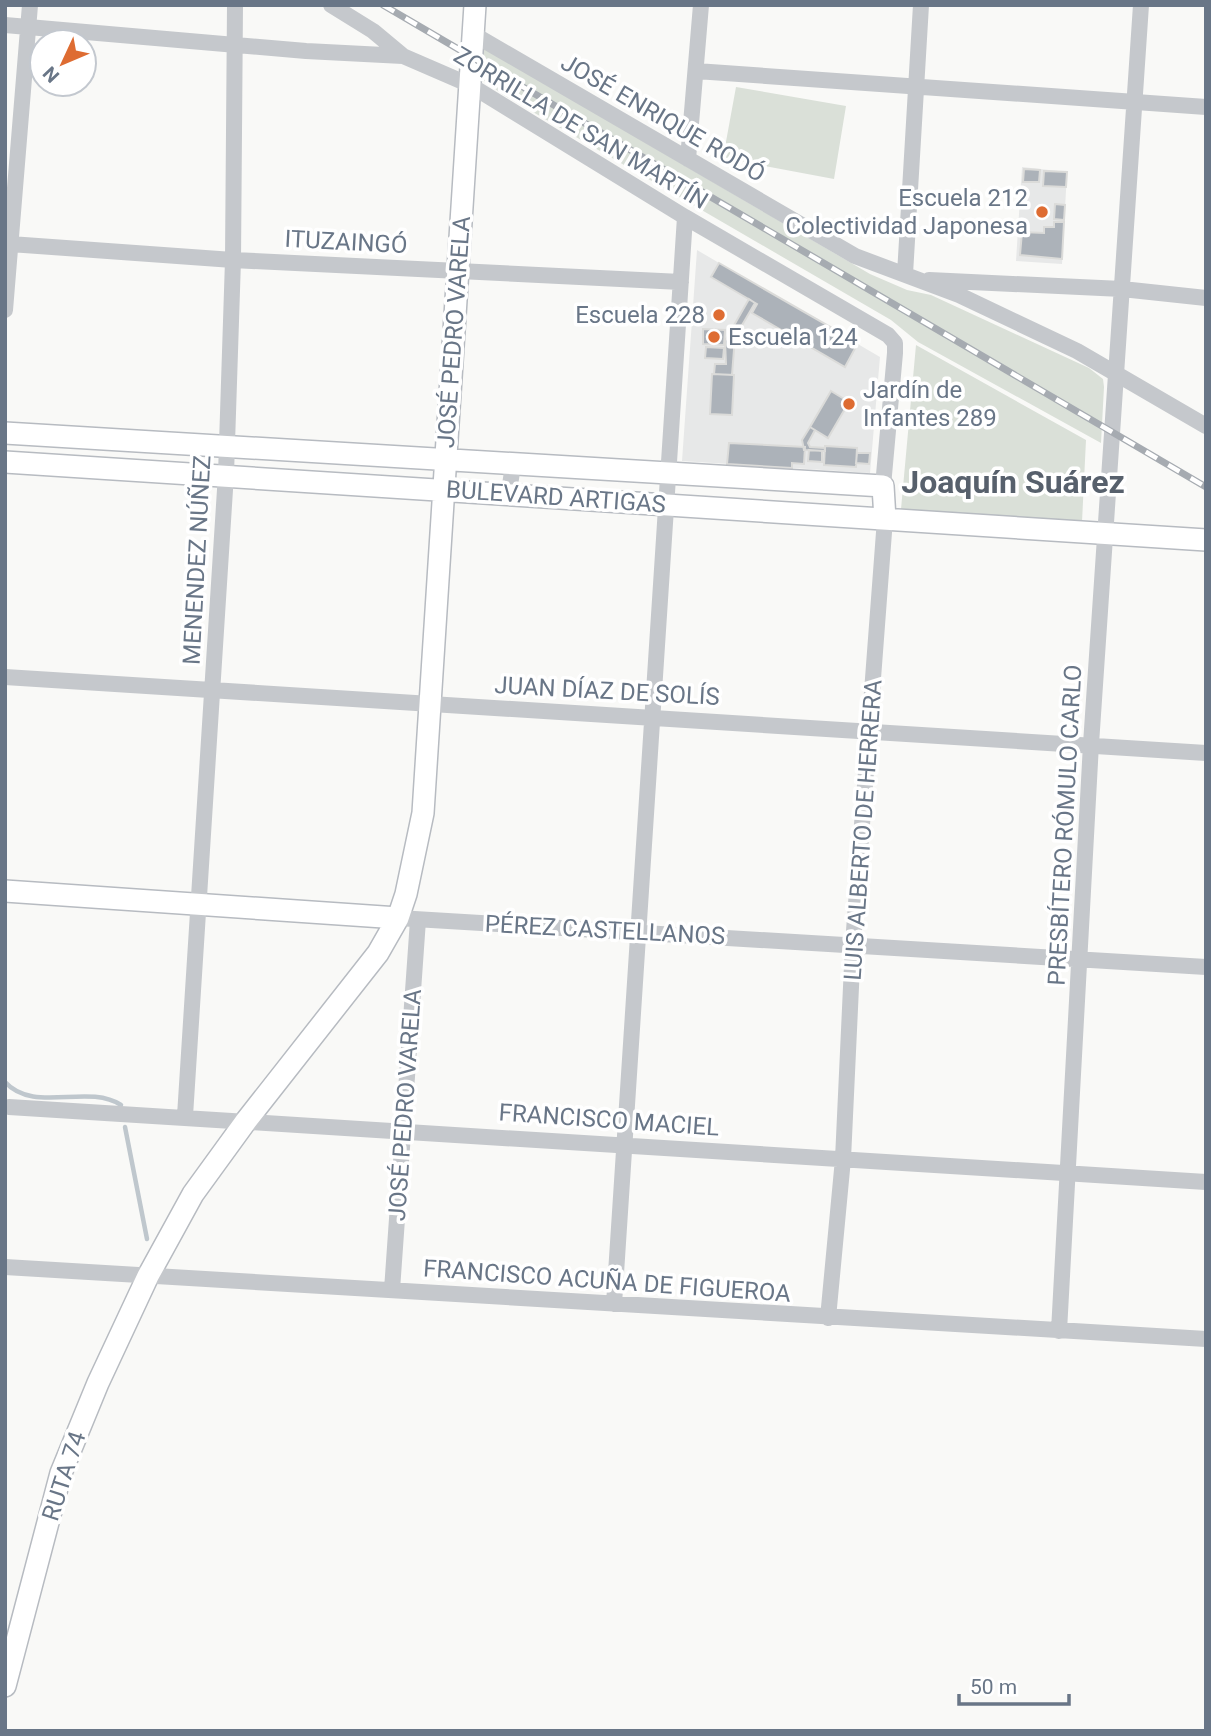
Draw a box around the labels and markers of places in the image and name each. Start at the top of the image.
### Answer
place label: Escuela 212 Colectividad Japonesa [785,184,1028,240]
marker: Escuela 212 Colectividad Japonesa [1034,204,1050,220]
place label: Escuela 228 [575,301,705,329]
marker: Escuela 228 [711,307,727,323]
place label: Escuela 124 [728,323,858,351]
marker: Escuela 124 [706,329,722,345]
place label: Jardín de Infantes 289 [863,376,997,432]
marker: Jardín de Infantes 289 [841,396,857,412]

